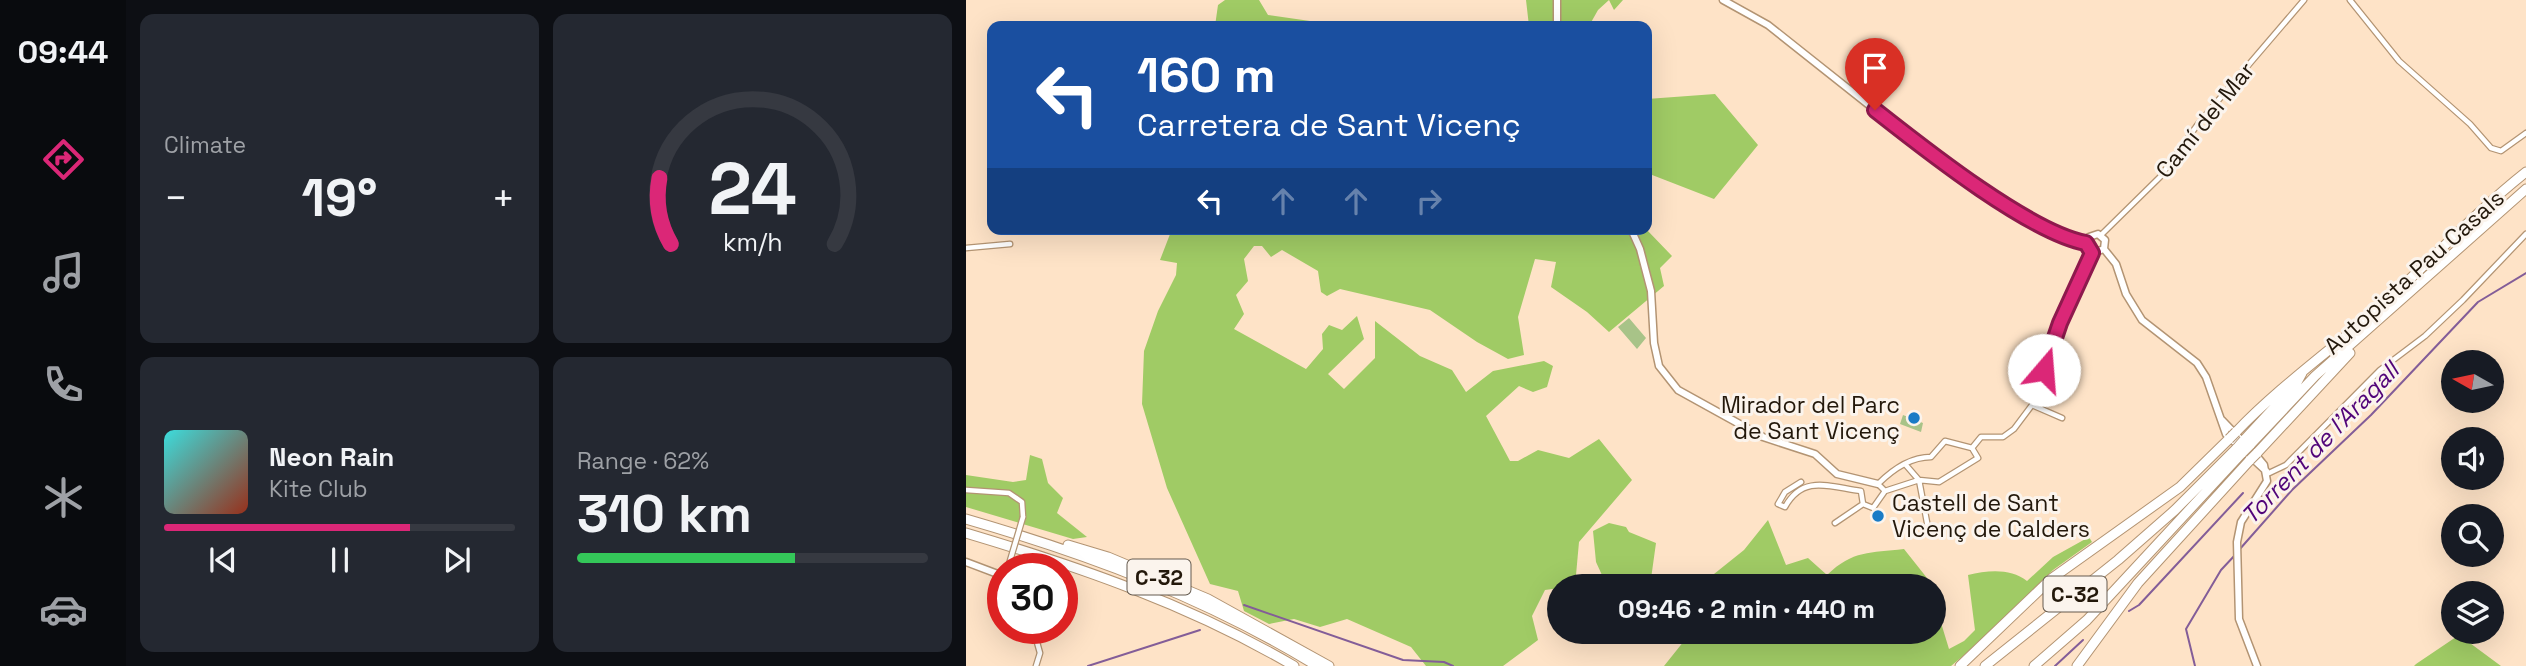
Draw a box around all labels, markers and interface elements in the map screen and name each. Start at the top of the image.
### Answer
text: 09:44 [18,32,108,72]
pin [1845,38,1905,110]
text: 160 m [1137,44,1275,106]
icon: left [1022,49,1113,140]
icon: arrive [1856,49,1894,87]
street label: Camí del Mar [2149,56,2261,184]
text: Carretera de Sant Vicenç [1137,105,1521,145]
text: Climate [164,130,246,160]
icon: directions [39,135,88,184]
text: 24 [708,143,797,236]
text: 19° [301,165,378,231]
text: − [164,174,188,222]
text: + [491,174,515,222]
icon: left [1191,182,1229,220]
icon: ahead [1264,182,1302,220]
icon: ahead [1337,182,1375,220]
icon: right [1410,182,1448,220]
street label: Autopista Pau Casals [2318,183,2510,361]
text: km/h [723,226,782,258]
icon: music [39,248,88,297]
position arrow [2007,333,2081,407]
north arrow [2441,350,2504,413]
map controls [2441,350,2504,644]
water label: Torrent de l'Aragall [2235,353,2408,531]
icon: phone [39,360,88,409]
place label: Mirador del Parc de Sant Vicenç [1721,390,1900,446]
marker: Mirador del Parc de Sant Vicenç [1906,410,1922,426]
button: sound [2441,427,2504,490]
text: Neon Rain [269,440,394,474]
text: Range · 62% [577,446,709,476]
icon: climate [39,473,88,522]
text: Kite Club [269,474,368,504]
text: 310 km [577,481,752,547]
place label: Castell de Sant Vicenç de Calders [1892,488,2090,544]
button: search [2441,504,2504,567]
marker: Castell de Sant Vicenç de Calders [1870,508,1886,524]
icon: previous [204,541,242,579]
icon: pause [321,541,359,579]
icon: next [438,541,476,579]
speed limit sign: 30 [987,553,1078,644]
road number: C-32 [1128,560,1190,594]
road number: C-32 [2044,576,2106,612]
button: layers [2441,581,2504,644]
icon: car [39,585,88,634]
text: 09:46 · 2 min · 440 m [1618,592,1875,626]

